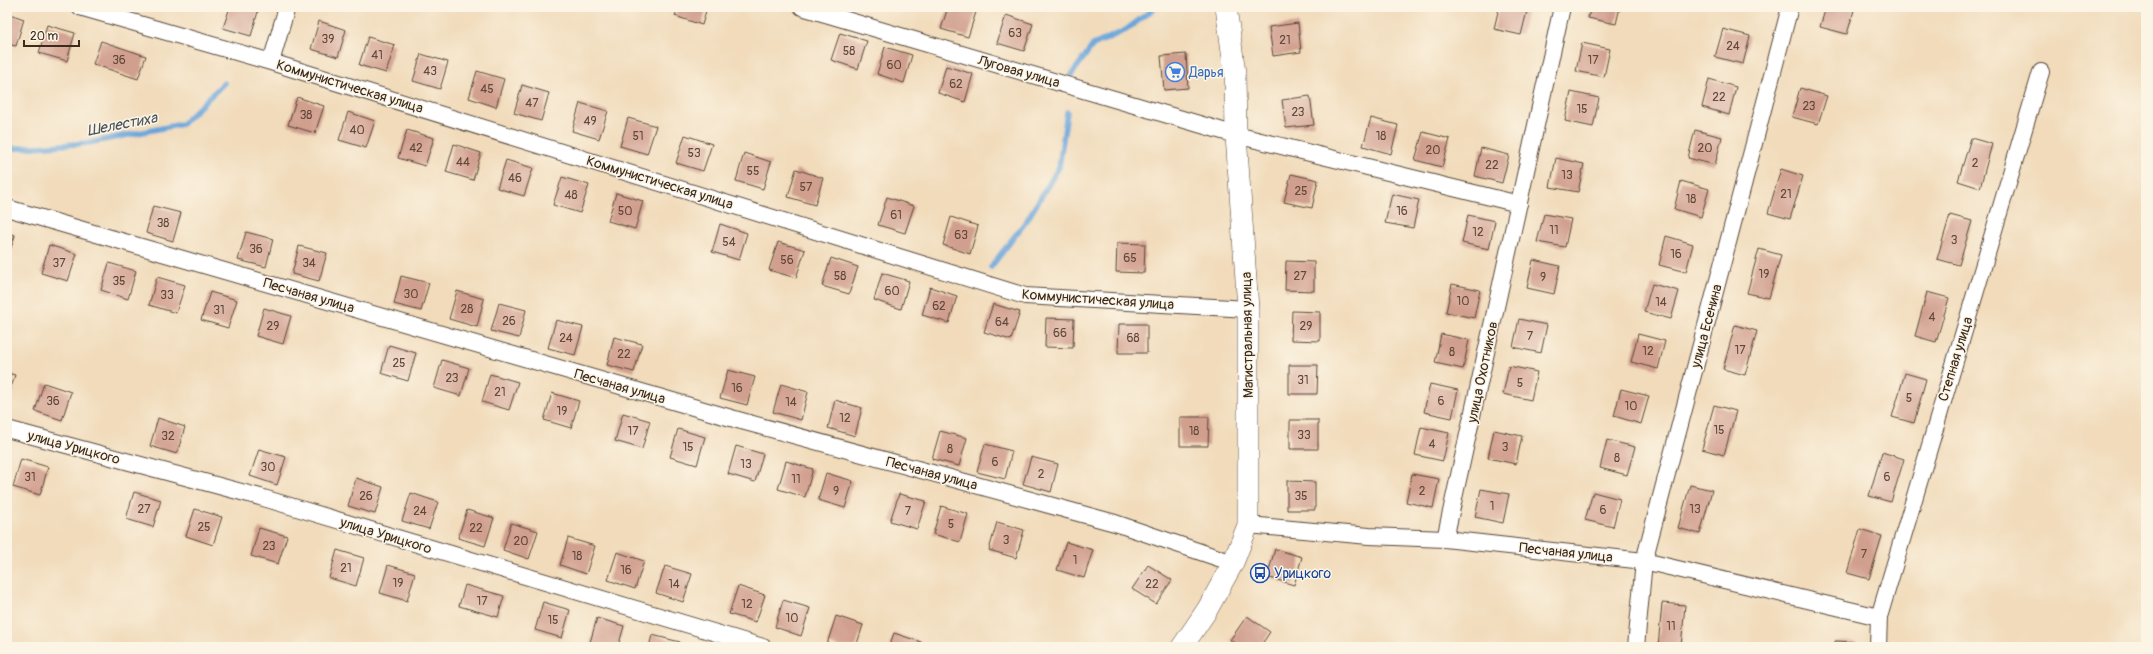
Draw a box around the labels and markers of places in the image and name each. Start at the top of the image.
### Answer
supermarket icon: Дарья [1164,61,1186,83]
place label: Дарья [1188,64,1224,81]
bus stop icon: Урицкого [1249,562,1271,584]
place label: Урицкого [1274,565,1332,582]

